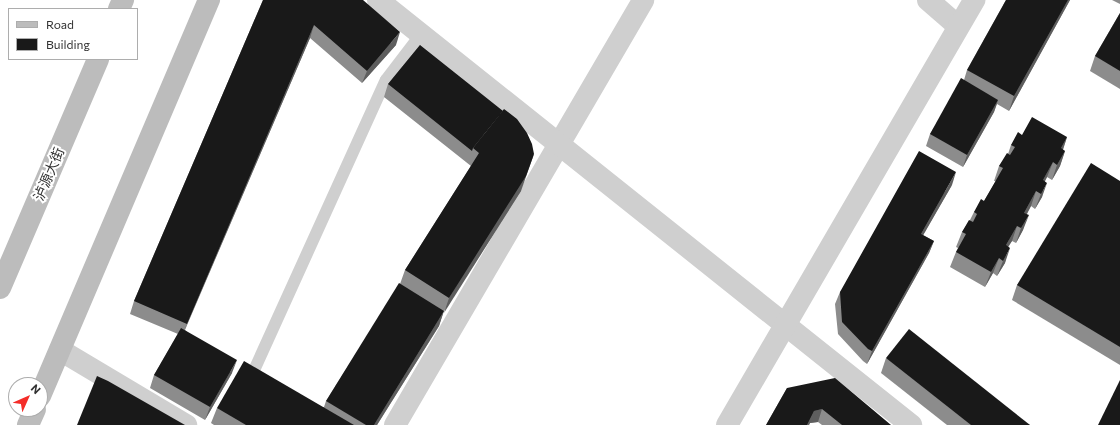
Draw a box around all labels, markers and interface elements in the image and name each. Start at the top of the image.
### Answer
legend [8,8,138,60]
text: Road [46,17,74,31]
text: Building [46,37,90,51]
street label: 泸源大街 [30,145,68,203]
north arrow [8,377,48,417]
text: N [29,381,44,396]

